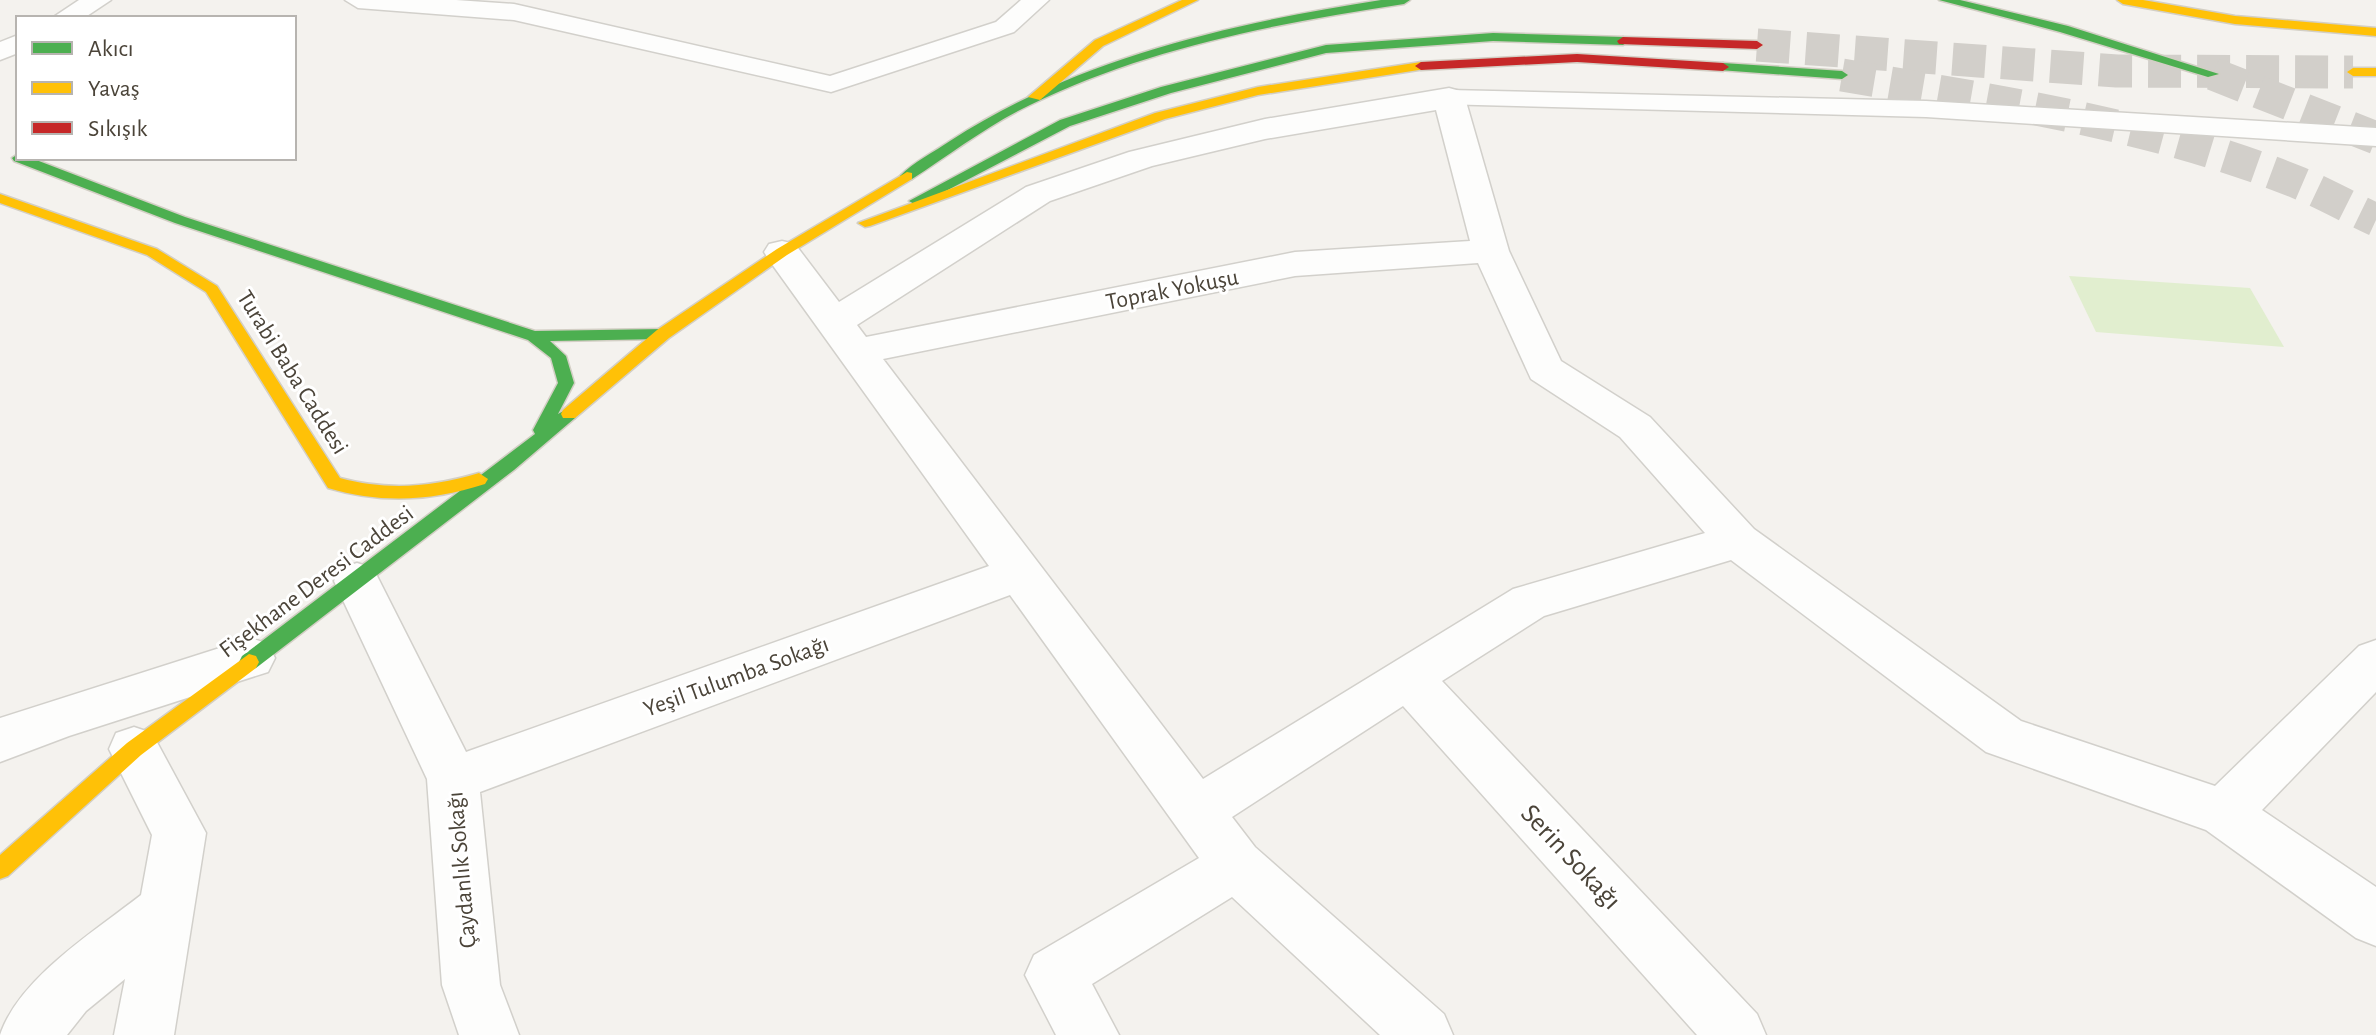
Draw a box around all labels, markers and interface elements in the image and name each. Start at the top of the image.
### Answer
legend [16,16,296,160]
text: Akıcı [88,37,134,61]
text: Yavaş [88,77,140,101]
text: Sıkışık [88,117,148,141]
street label: Toprak Yokuşu [1104,265,1241,315]
street label: Turabi Baba Caddesi [232,286,352,459]
street label: Fişekhane Deresi Caddesi [215,501,418,662]
street label: Yeşil Tulumba Sokağı [641,632,832,722]
street label: Çaydanlık Sokağı [443,791,481,949]
street label: Serin Sokağı [1515,799,1626,915]

